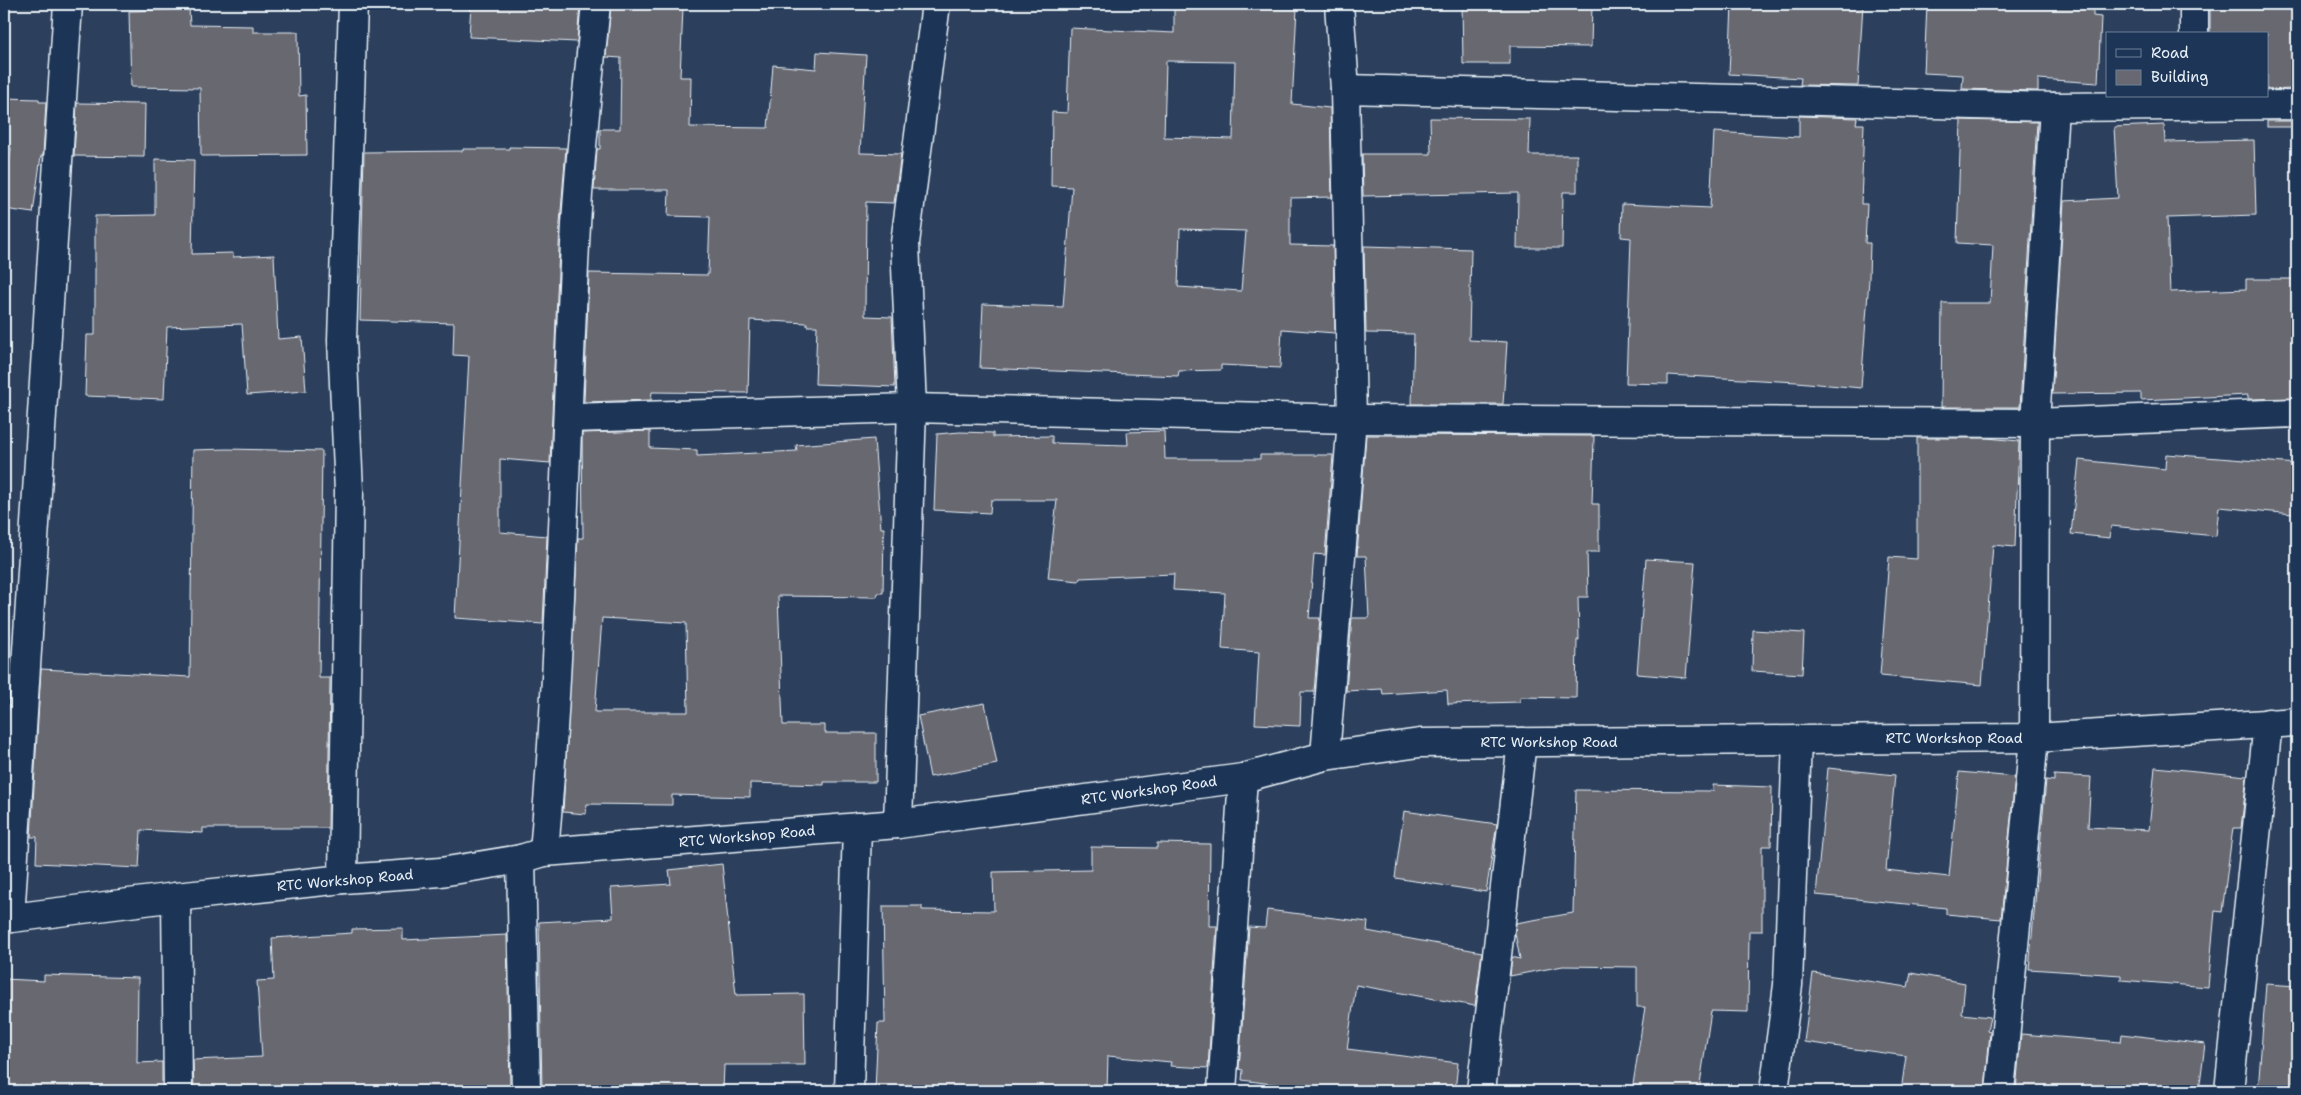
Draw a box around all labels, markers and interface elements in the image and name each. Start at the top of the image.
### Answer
legend [2106,32,2268,98]
text: Road [2151,43,2189,63]
text: Building [2151,67,2208,87]
street label: RTC Workshop Road [1885,729,2023,747]
street label: RTC Workshop Road [1480,733,1618,751]
street label: RTC Workshop Road [1080,772,1218,808]
street label: RTC Workshop Road [678,821,816,851]
street label: RTC Workshop Road [276,865,414,895]

